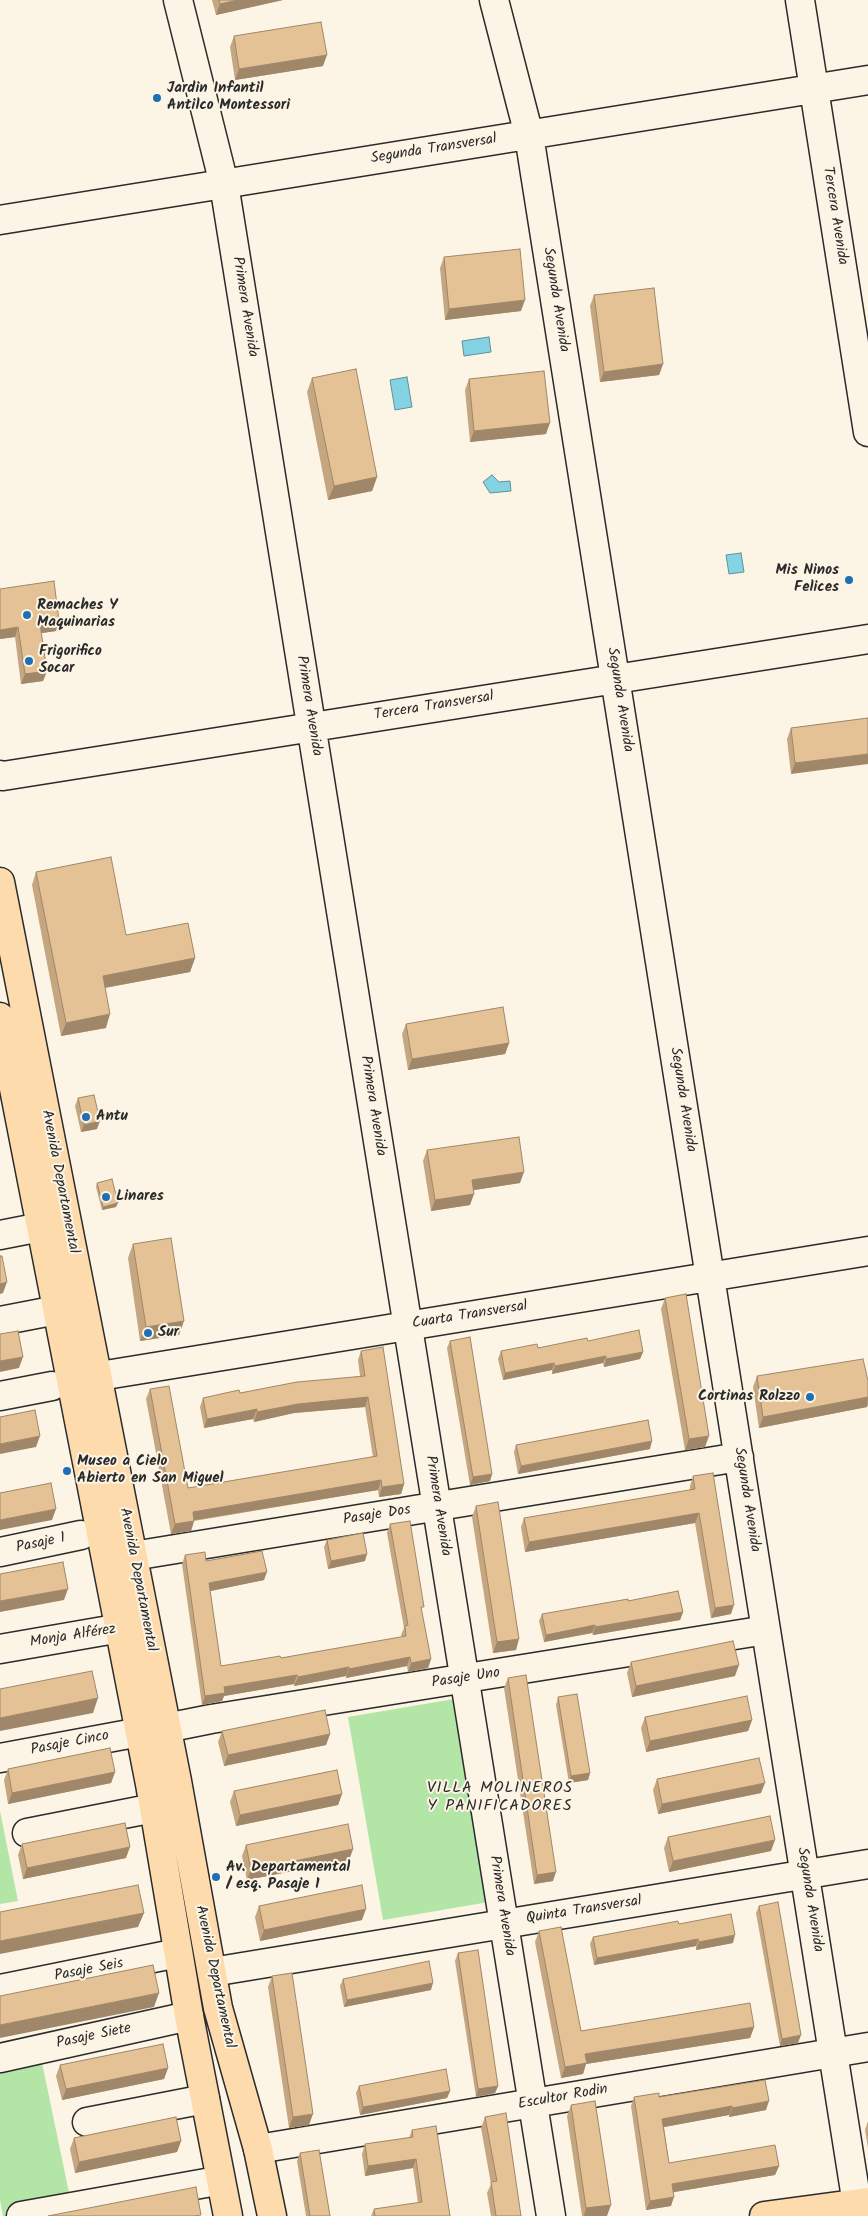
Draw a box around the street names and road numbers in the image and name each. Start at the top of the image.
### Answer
street label: Segunda Transversal [370,131,498,169]
street label: Tercera Avenida [817,165,851,267]
street label: Segunda Avenida [538,246,572,354]
street label: Primera Avenida [227,255,261,359]
street label: Segunda Avenida [602,646,636,754]
street label: Primera Avenida [291,654,325,758]
street label: Tercera Transversal [373,689,495,725]
street label: Segunda Avenida [665,1046,699,1154]
street label: Primera Avenida [355,1054,389,1158]
street label: Avenida Departamental [36,1109,82,1255]
street label: Cuarta Transversal [411,1298,529,1334]
street label: Segunda Avenida [729,1446,763,1554]
street label: Primera Avenida [420,1454,454,1558]
street label: Pasaje Dos [342,1502,412,1530]
street label: Avenida Departamental [114,1507,160,1653]
street label: Pasaje 1 [15,1530,67,1558]
street label: Monja Alférez [29,1621,117,1653]
street label: Pasaje Uno [431,1665,501,1693]
street label: Pasaje Cinco [29,1728,111,1760]
street label: Segunda Avenida [792,1846,826,1954]
street label: Primera Avenida [484,1854,518,1958]
street label: Quinta Transversal [525,1893,643,1929]
street label: Avenida Departamental [190,1904,238,2050]
street label: Pasaje Seis [53,1956,125,1986]
street label: Pasaje Siete [55,2020,133,2054]
street label: Escultor Rodin [517,2081,609,2115]

